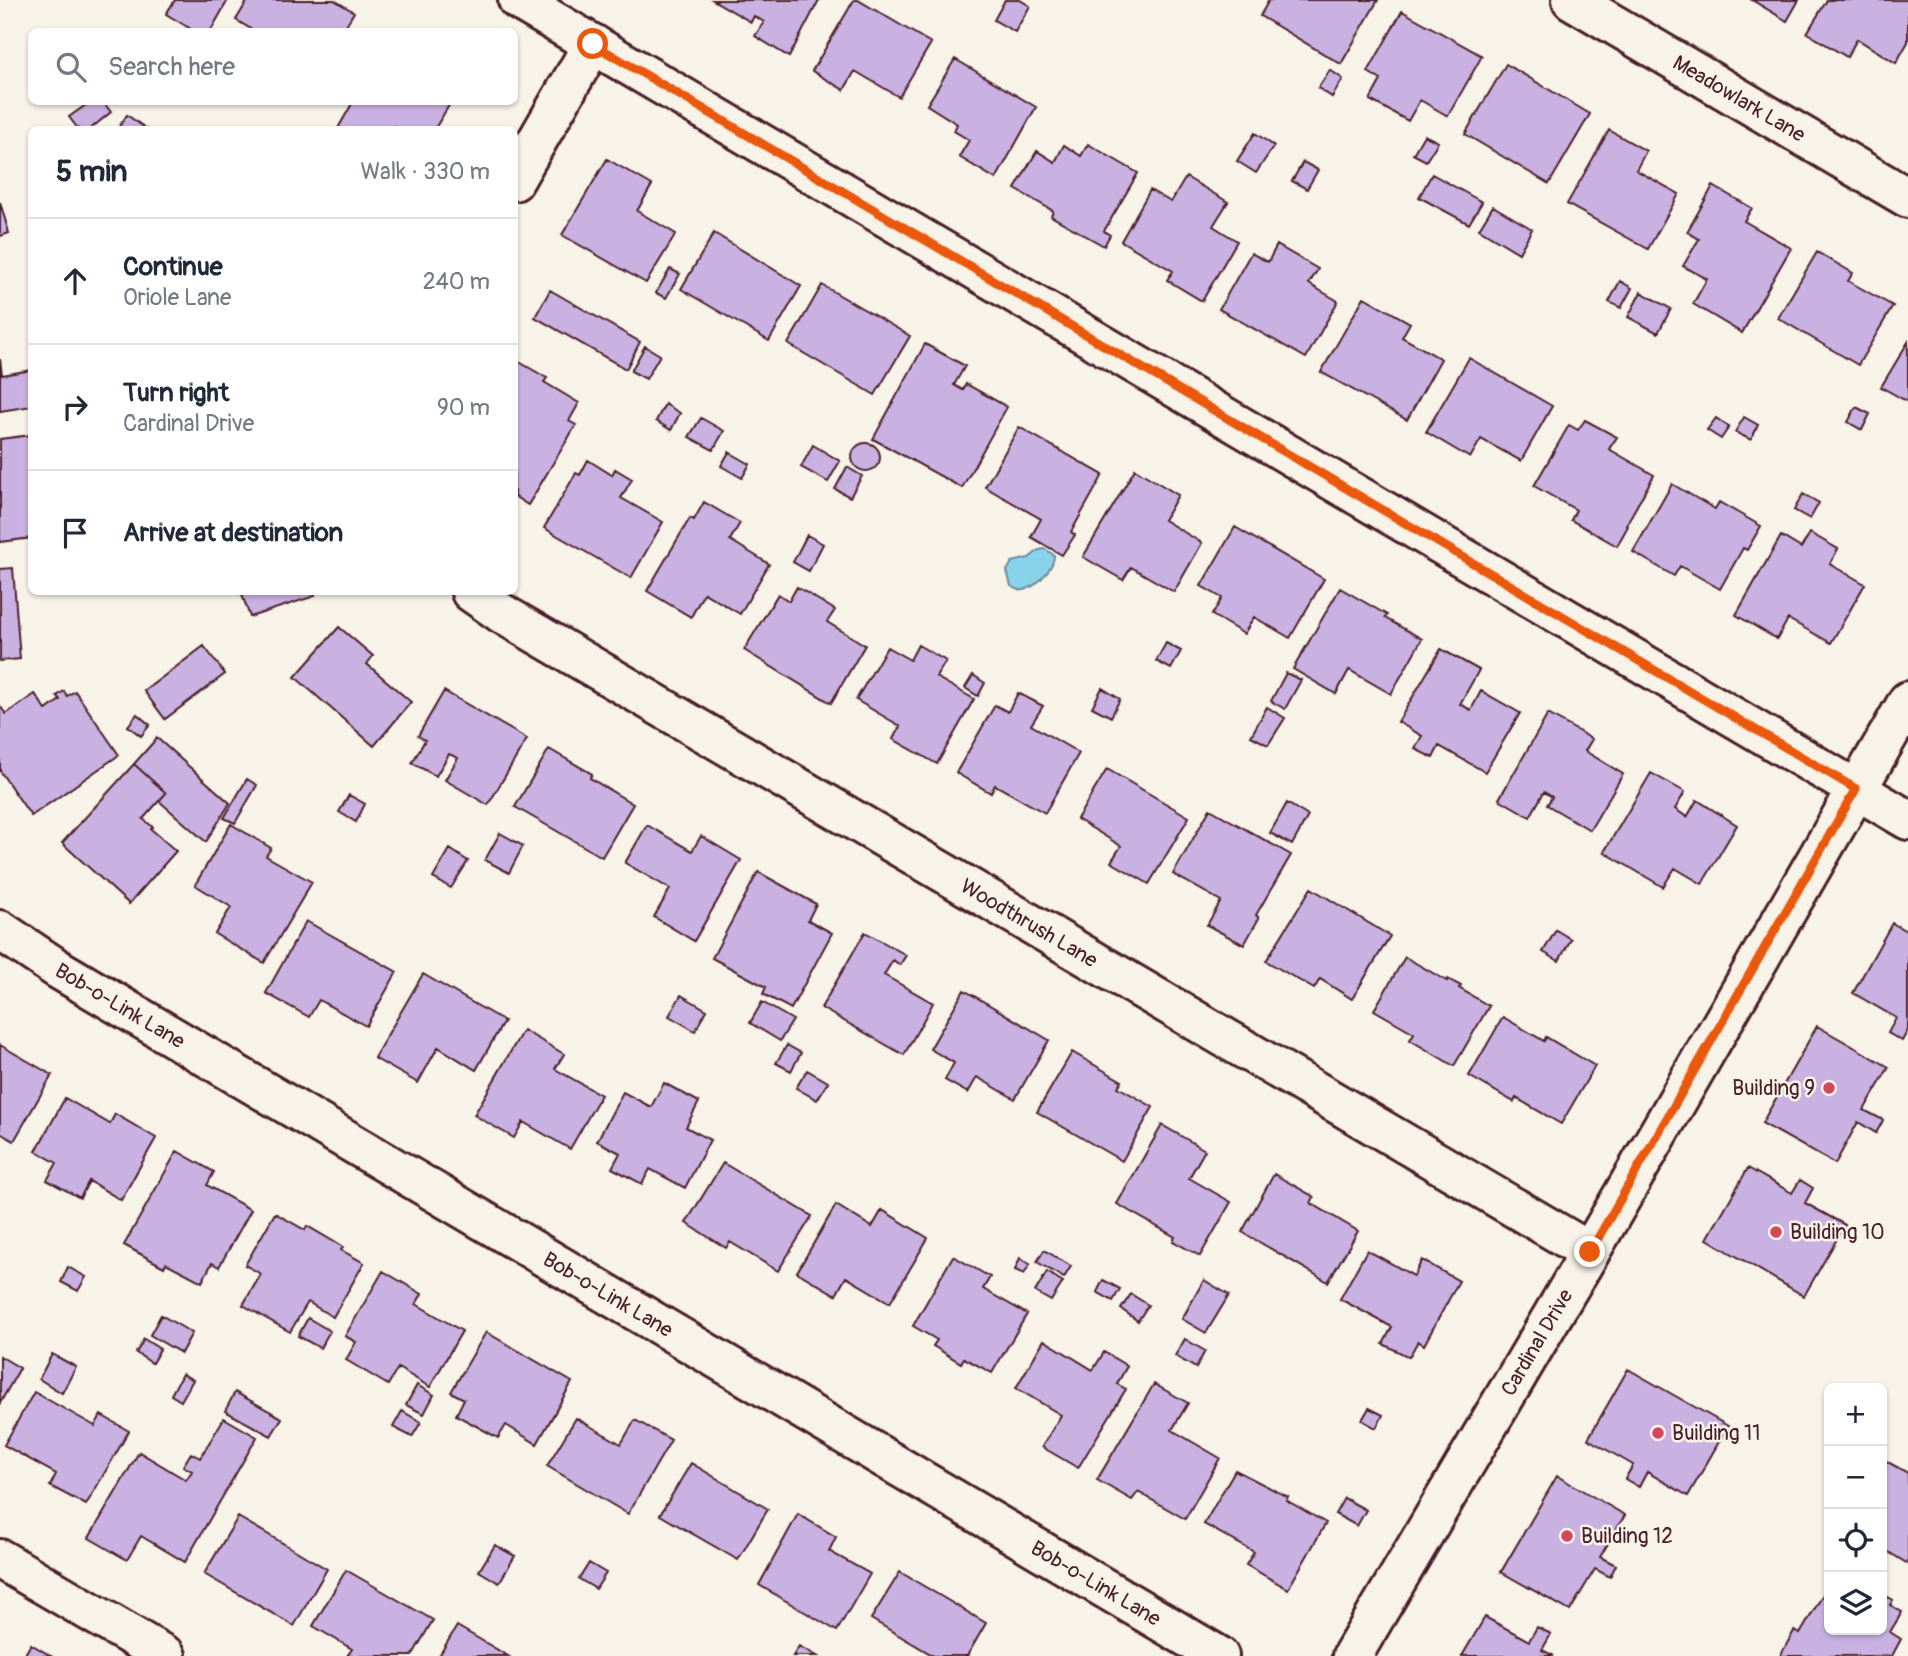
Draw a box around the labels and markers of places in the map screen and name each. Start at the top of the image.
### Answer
place label: Building 9 [1732,1075,1815,1102]
marker: Building 9 [1821,1080,1837,1096]
place label: Building 10 [1790,1219,1885,1246]
marker: Building 10 [1768,1224,1784,1240]
place label: Building 11 [1672,1420,1760,1447]
marker: Building 11 [1650,1425,1666,1441]
place label: Building 12 [1581,1523,1673,1550]
marker: Building 12 [1559,1528,1575,1544]

